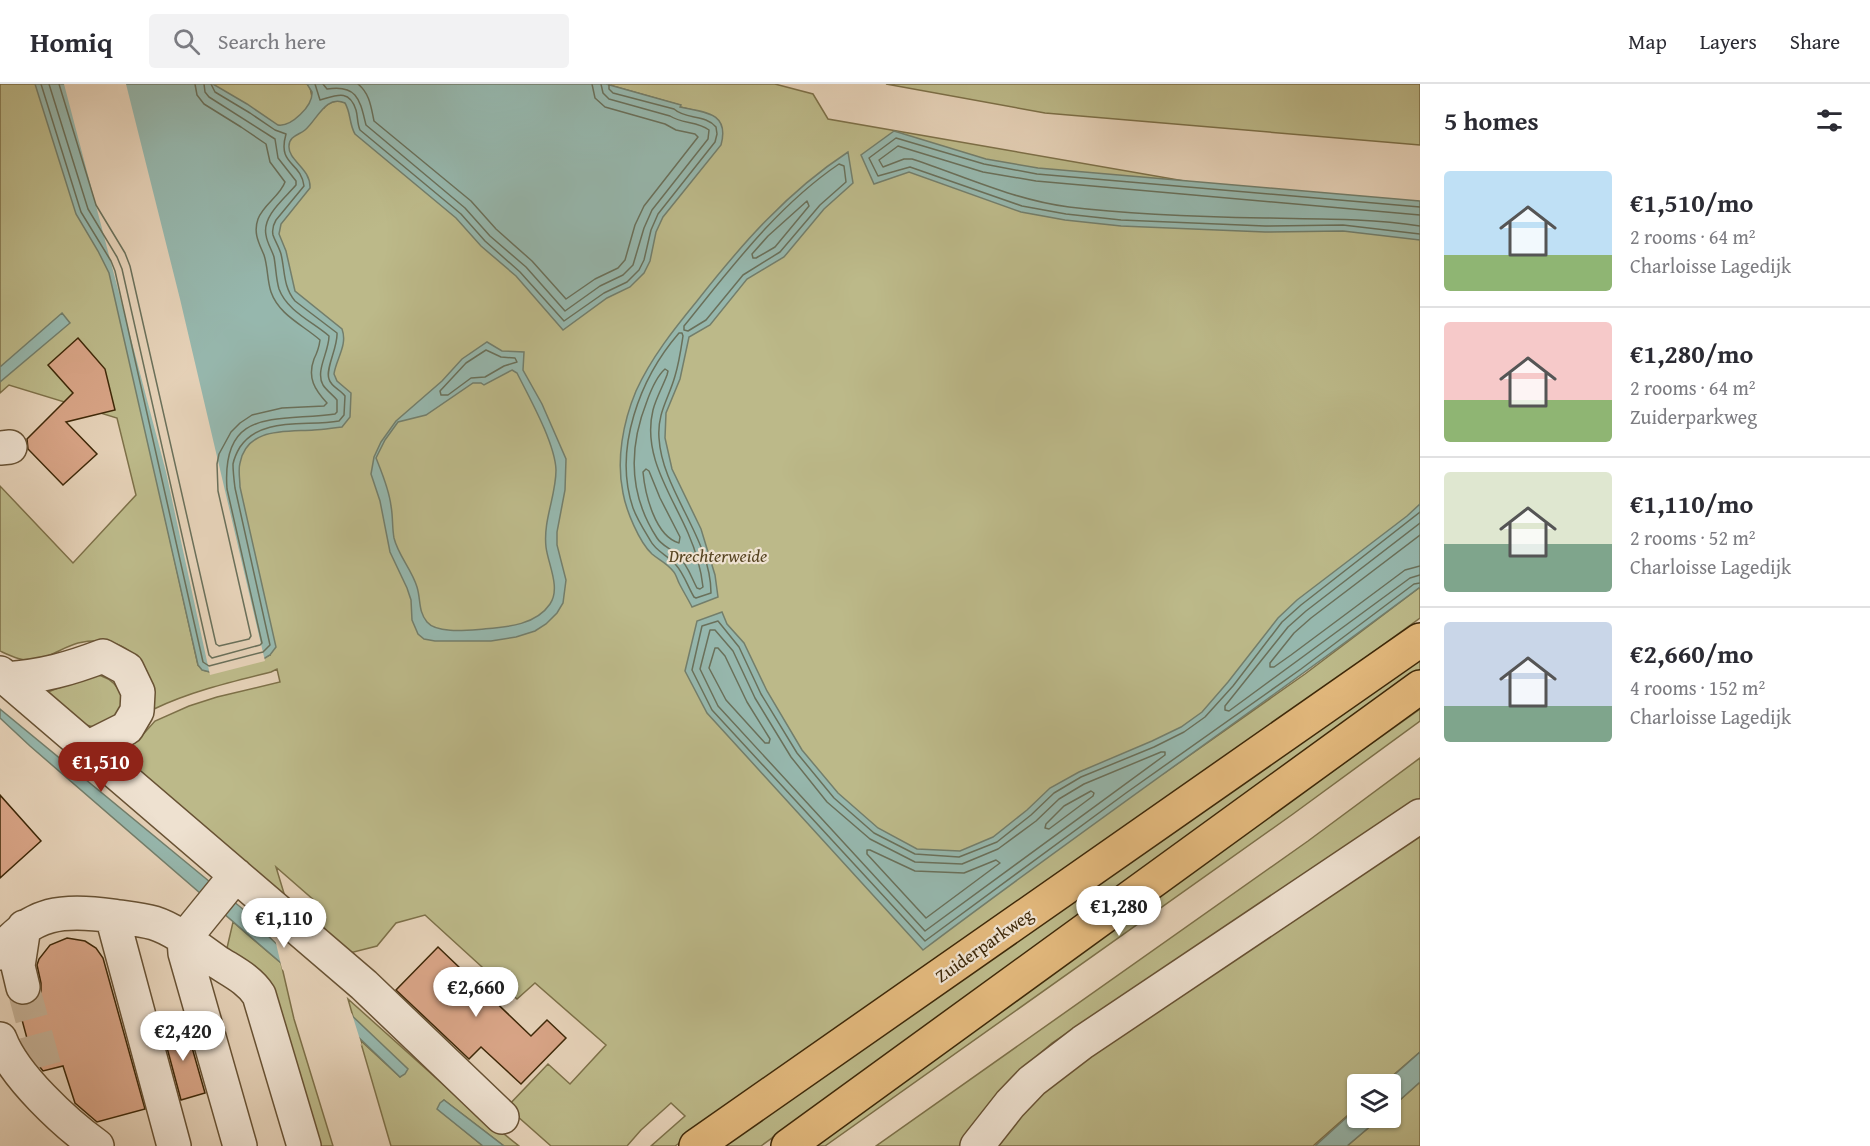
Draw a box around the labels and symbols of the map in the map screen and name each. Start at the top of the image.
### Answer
park label: Drechterweide [668,542,767,569]
pin: €1,510 [52,742,150,793]
pin: €1,280 [1070,886,1168,937]
pin: €1,110 [235,898,333,949]
street label: Zuiderparkweg [929,901,1039,989]
pin: €2,660 [427,967,525,1018]
pin: €2,420 [134,1011,232,1062]

